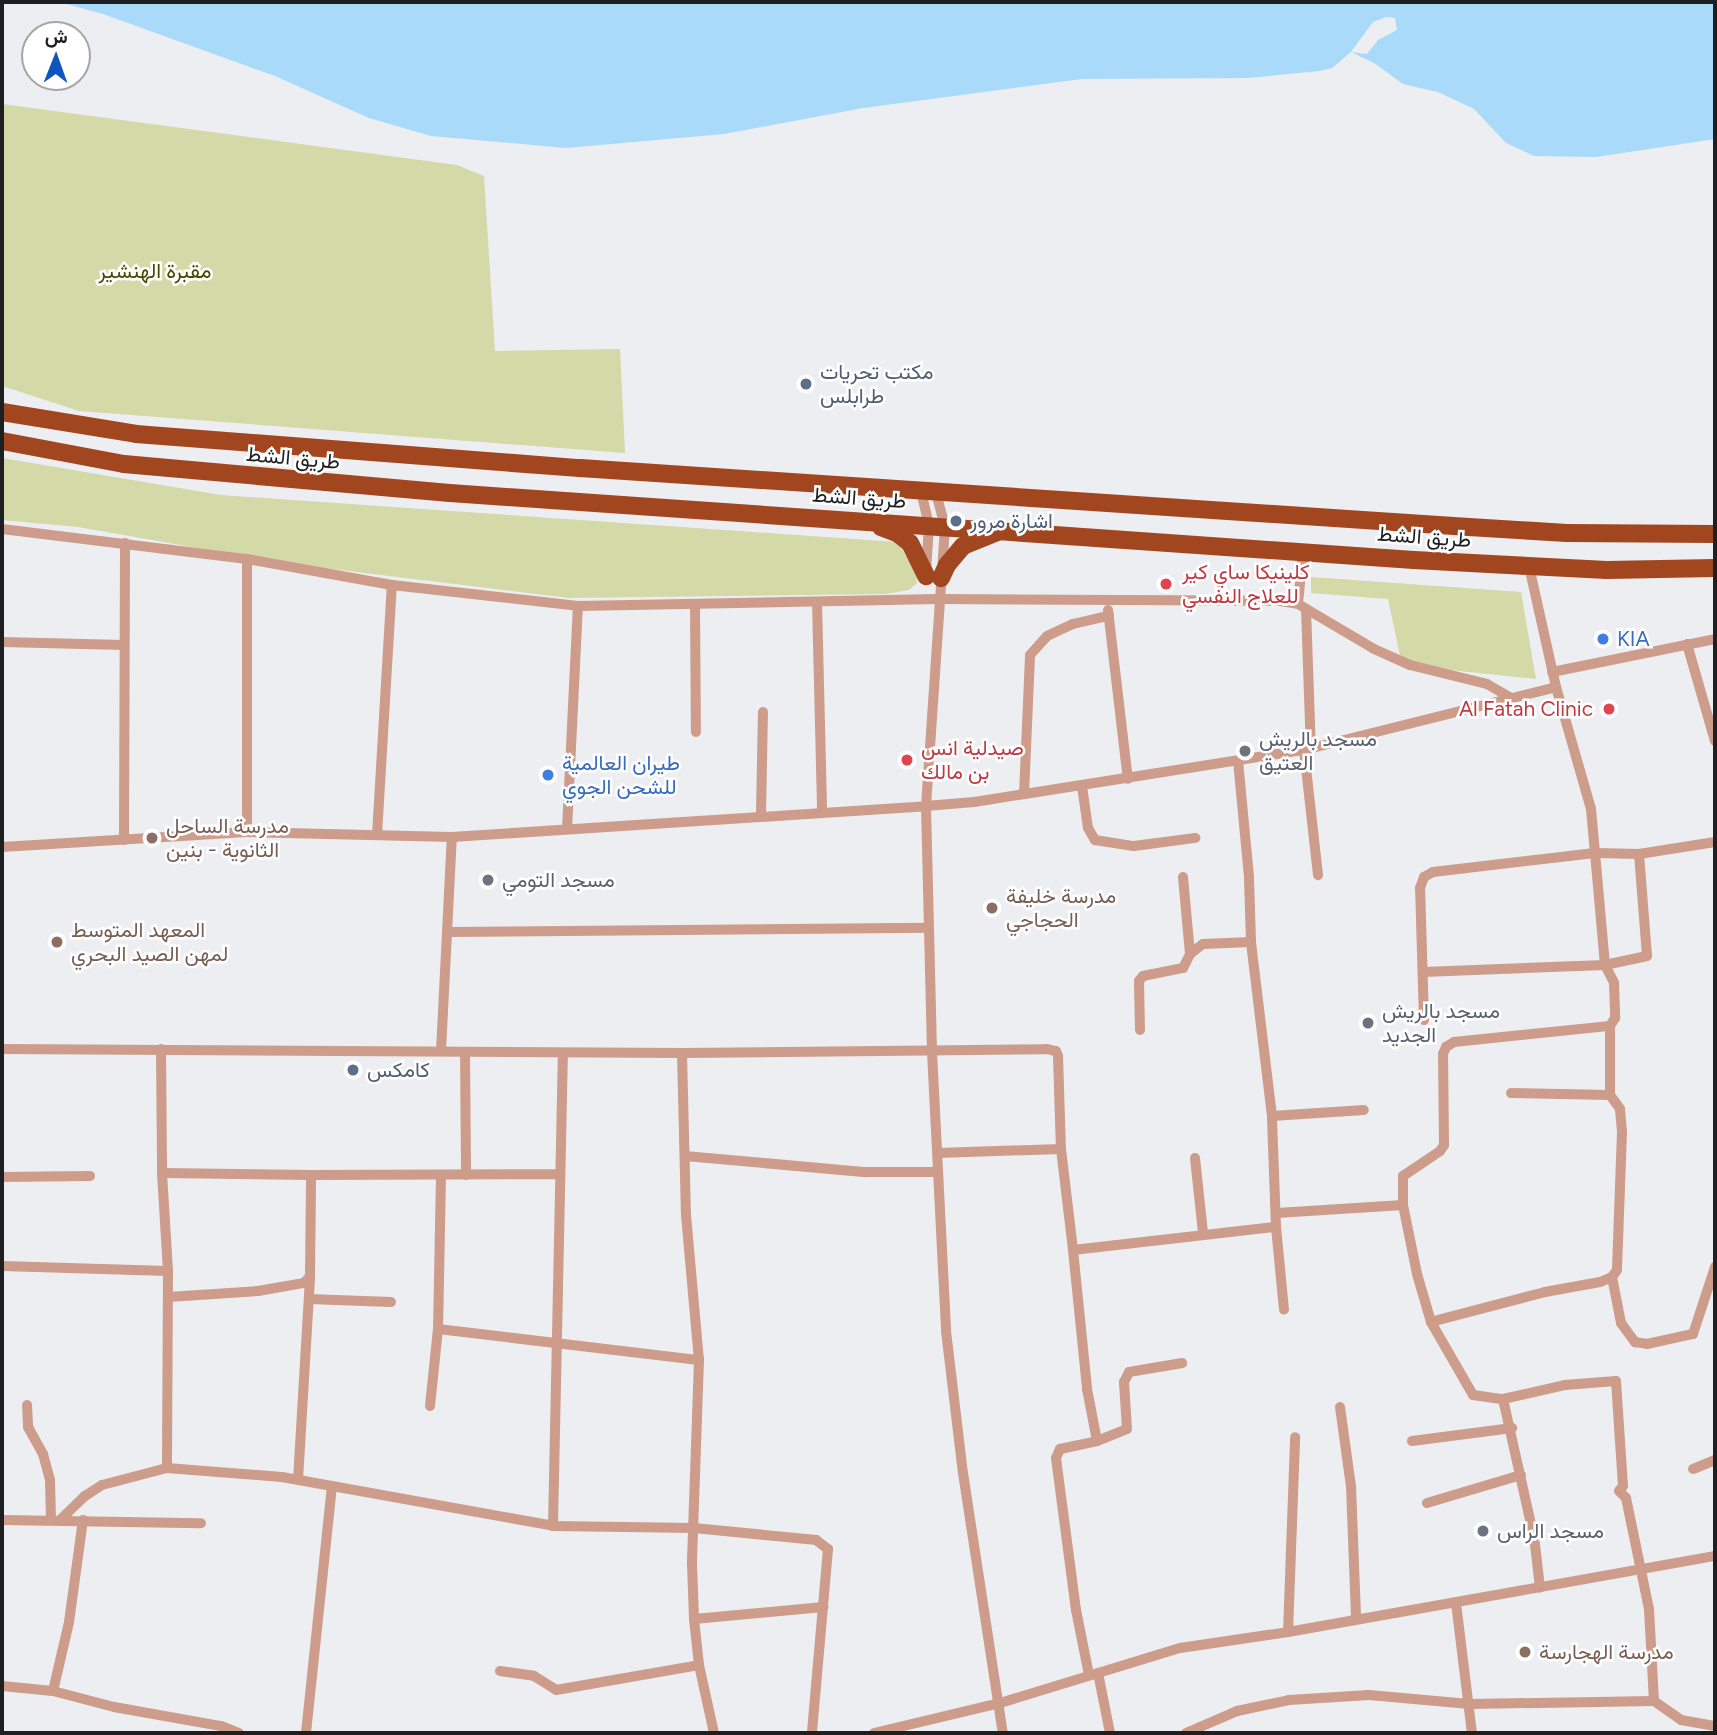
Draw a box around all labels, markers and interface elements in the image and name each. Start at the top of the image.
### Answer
north arrow [21,21,91,91]
text: ش [45,25,68,48]
park label: مقبرة الهنشير [99,258,211,284]
place label: مكتب تحريات طرابلس [820,359,933,409]
marker: مكتب تحريات طرابلس [798,376,814,392]
street label: طريق الشط [245,441,341,475]
street label: طريق الشط [811,482,907,514]
place label: اشارة مرور [970,508,1053,534]
marker: اشارة مرور [948,513,964,529]
street label: طريق الشط [1376,521,1472,553]
place label: كلينيكا ساي كير للعلاج النفسي [1182,559,1310,609]
marker: كلينيكا ساي كير للعلاج النفسي [1156,574,1176,594]
place label: KIA [1617,626,1650,652]
marker: KIA [1595,631,1611,647]
place label: Al Fatah Clinic [1459,696,1593,722]
marker: Al Fatah Clinic [1599,699,1619,719]
place label: مسجد بالريش العتيق [1259,726,1377,776]
place label: صيدلية انس بن مالك [921,735,1024,785]
marker: مسجد بالريش العتيق [1237,743,1253,759]
place label: طيران العالمية للشحن الجوي [562,750,680,800]
marker: صيدلية انس بن مالك [899,752,915,768]
marker: طيران العالمية للشحن الجوي [540,767,556,783]
place label: مدرسة الساحل الثانوية - بنين [166,813,289,863]
marker: مدرسة الساحل الثانوية - بنين [144,830,160,846]
place label: مسجد التومي [502,867,615,893]
marker: مسجد التومي [480,872,496,888]
place label: مدرسة خليفة الحجاجي [1006,883,1116,933]
marker: مدرسة خليفة الحجاجي [984,900,1000,916]
place label: المعهد المتوسط لمهن الصيد البحري [71,917,228,967]
marker: المعهد المتوسط لمهن الصيد البحري [49,934,65,950]
place label: مسجد بالريش الجديد [1382,998,1500,1048]
marker: مسجد بالريش الجديد [1360,1015,1376,1031]
place label: كامكس [367,1057,430,1083]
marker: كامكس [345,1062,361,1078]
place label: مسجد الراس [1497,1518,1604,1544]
marker: مسجد الراس [1475,1523,1491,1539]
place label: مدرسة الهجارسة [1539,1639,1674,1665]
marker: مدرسة الهجارسة [1517,1644,1533,1660]

